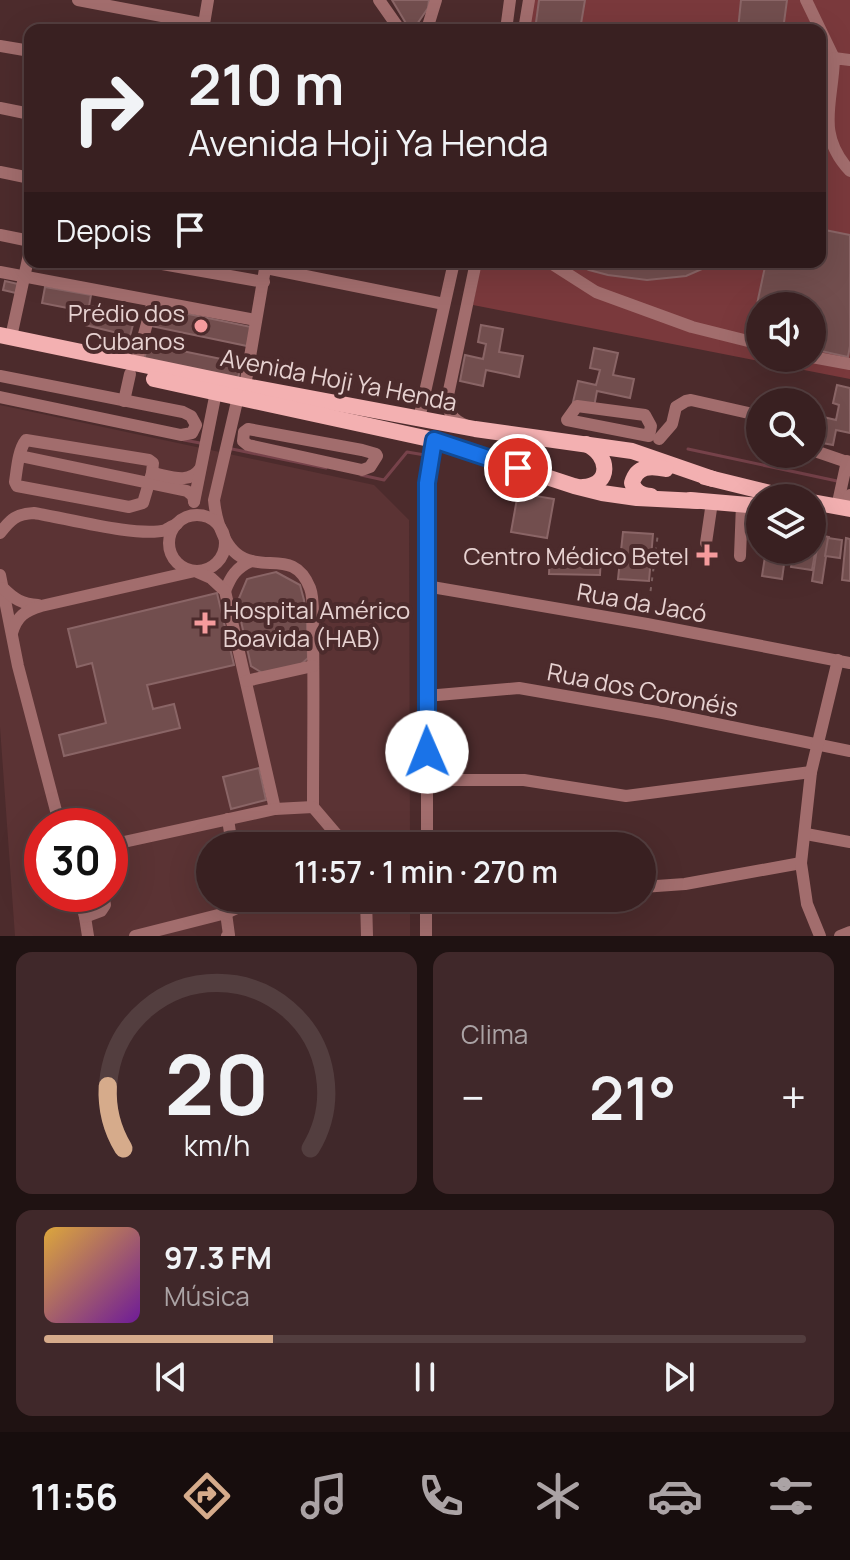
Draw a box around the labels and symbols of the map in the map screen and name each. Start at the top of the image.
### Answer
place label: Prédio dos Cubanos [68,296,185,357]
marker: Prédio dos Cubanos [192,317,210,335]
street label: Avenida Hoji Ya Henda [218,340,460,418]
pin [484,434,552,502]
place label: Centro Médico Betel [463,539,689,572]
marker: Centro Médico Betel [696,544,718,566]
street label: Rua da Jacó [574,574,710,630]
place label: Hospital Américo Boavida (HAB) [223,593,410,654]
marker: Hospital Américo Boavida (HAB) [194,612,216,634]
street label: Rua dos Coronéis [545,654,741,724]
position arrow [385,710,469,794]
speed limit sign: 30 [24,808,128,912]

